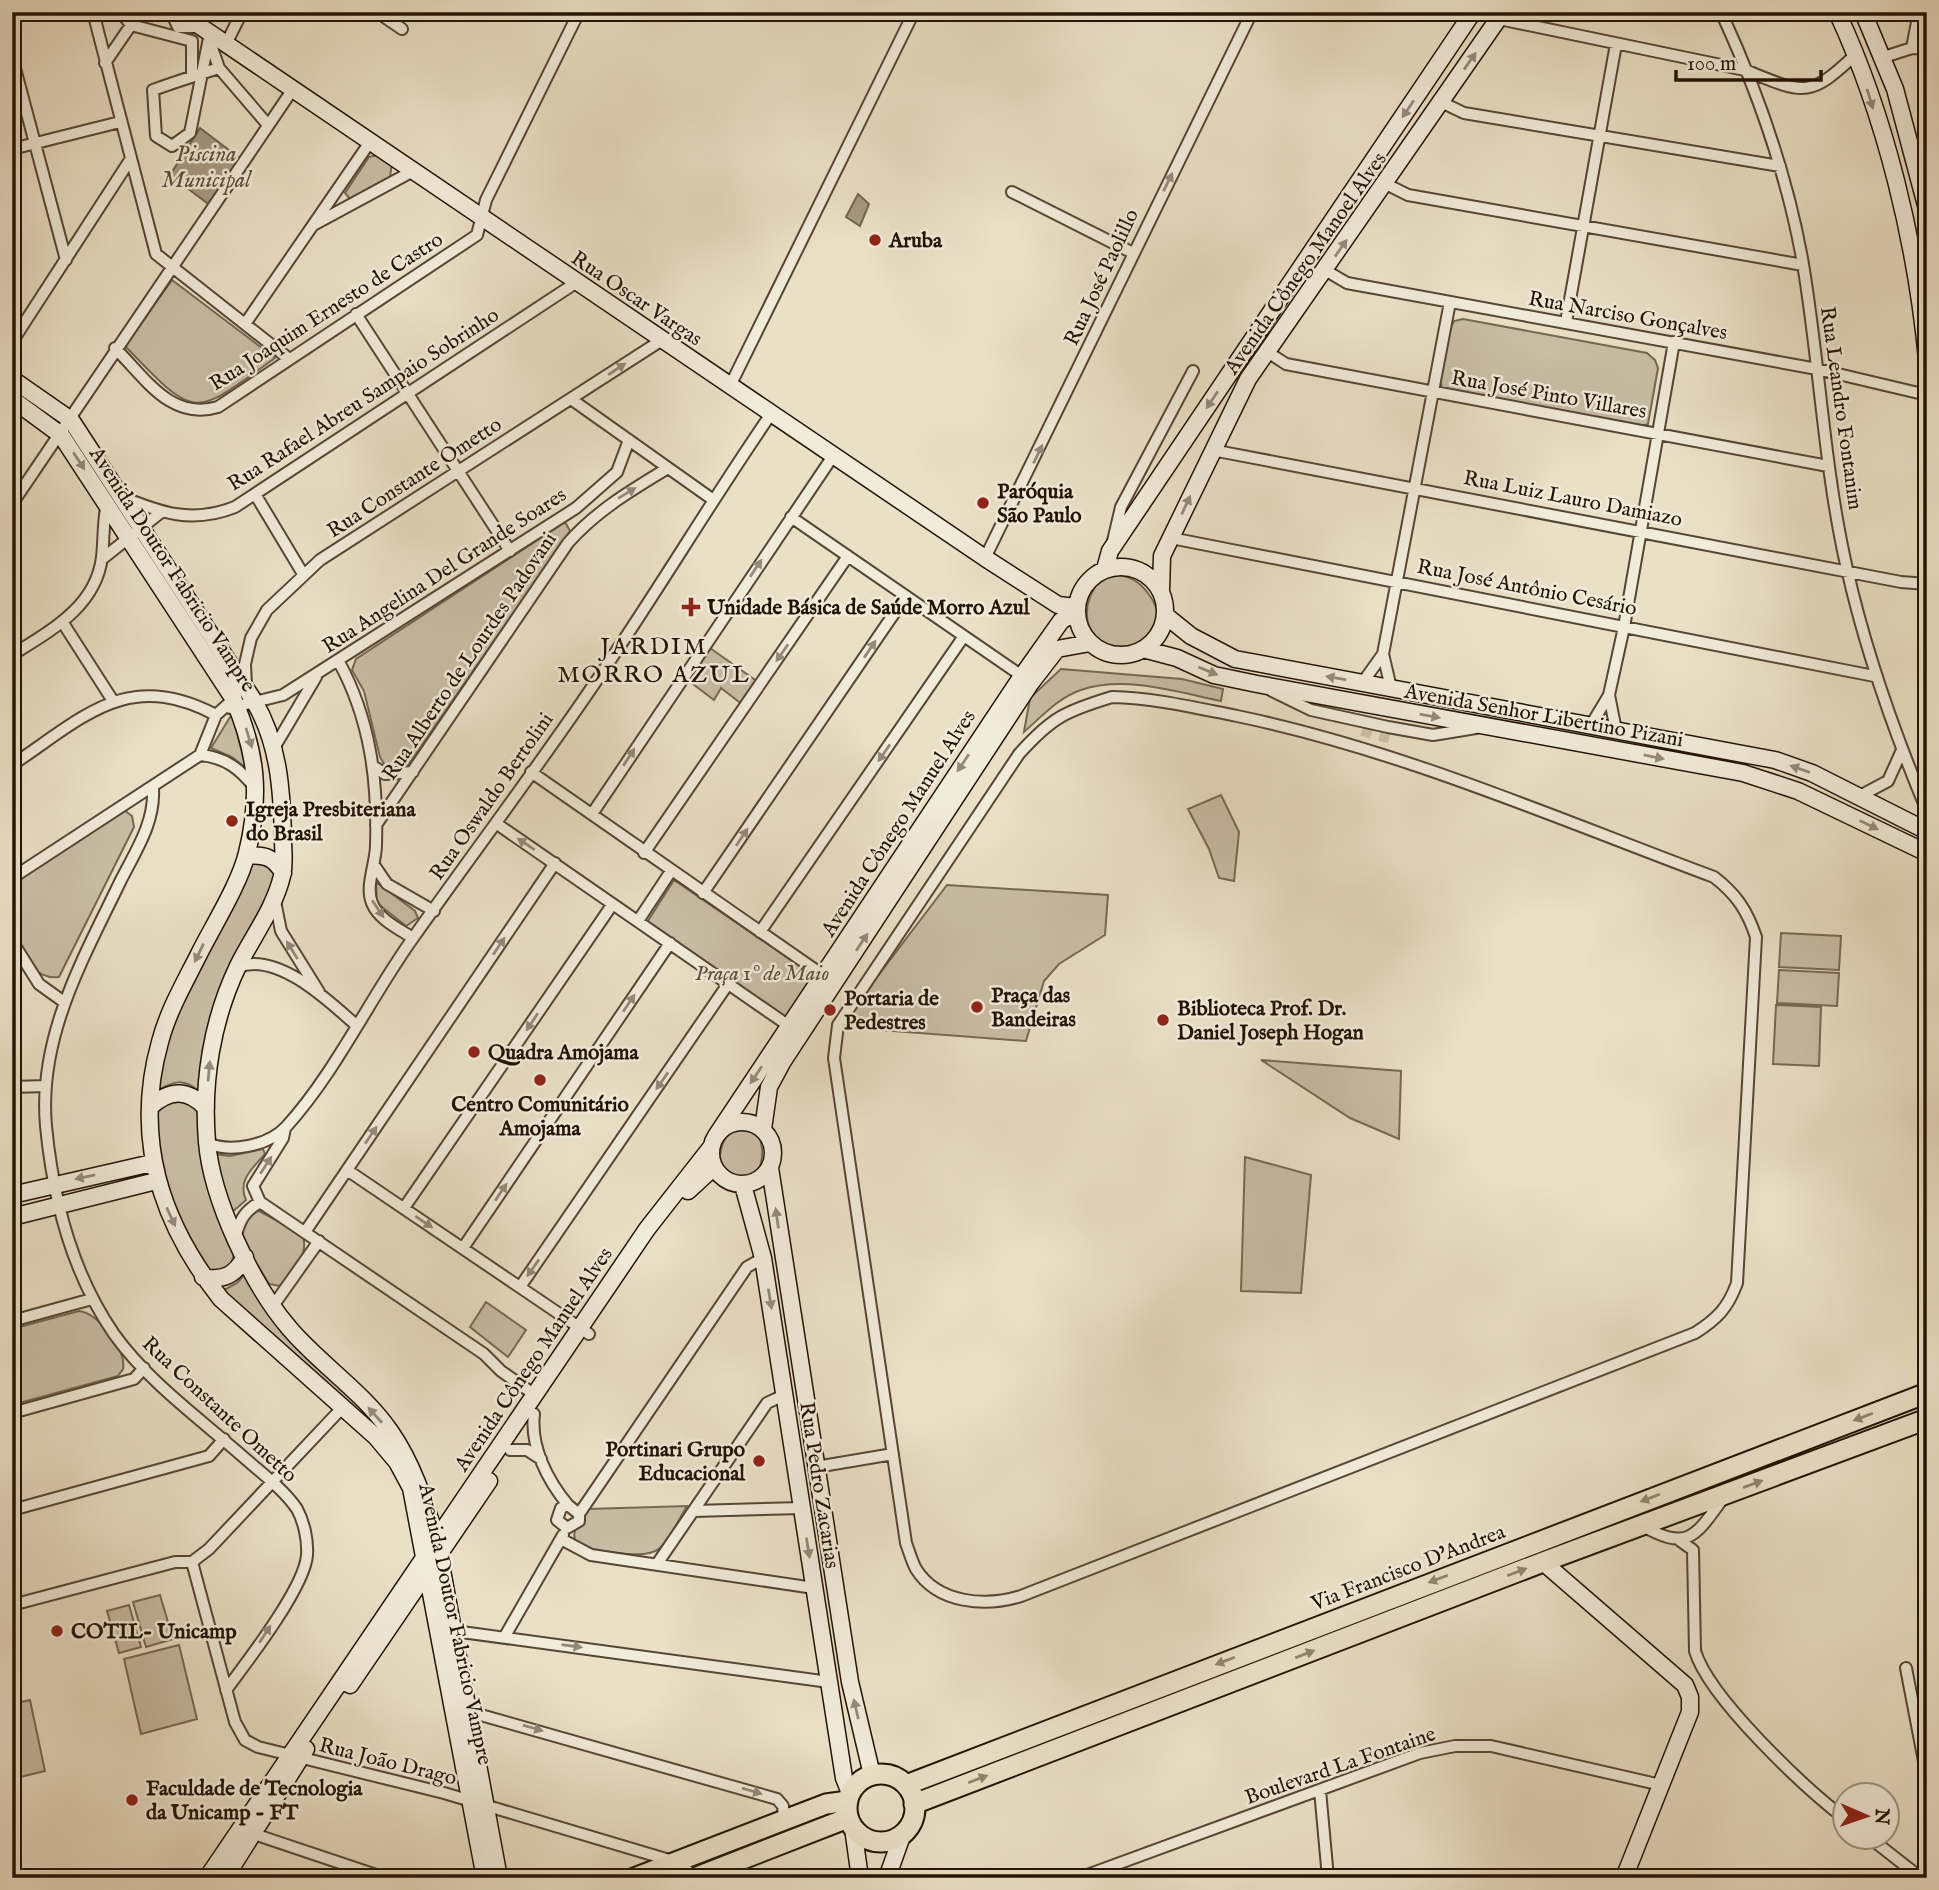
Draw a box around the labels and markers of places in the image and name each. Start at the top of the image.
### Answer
place label: Aruba [888,228,943,255]
marker: Aruba [867,232,883,248]
place label: Paróquia São Paulo [997,479,1082,530]
marker: Paróquia São Paulo [975,495,991,511]
place label: Unidade Básica de Saúde Morro Azul [706,595,1031,622]
marker: Unidade Básica de Saúde Morro Azul [681,597,701,617]
place label: Igreja Presbiteriana do Brasil [246,797,416,848]
marker: Igreja Presbiteriana do Brasil [224,813,240,829]
place label: Praça das Bandeiras [991,983,1076,1034]
place label: Portaria de Pedestres [844,986,939,1037]
place label: Biblioteca Prof. Dr. Daniel Joseph Hogan [1177,996,1364,1047]
marker: Praça das Bandeiras [969,999,985,1015]
marker: Portaria de Pedestres [822,1002,838,1018]
marker: Biblioteca Prof. Dr. Daniel Joseph Hogan [1155,1012,1171,1028]
place label: Quadra Amojama [488,1040,640,1067]
marker: Quadra Amojama [466,1044,482,1060]
marker: Centro Comunitário Amojama [532,1072,548,1088]
place label: Centro Comunitário Amojama [451,1092,629,1143]
place label: Portinari Grupo Educacional [605,1437,746,1488]
marker: Portinari Grupo Educacional [751,1453,767,1469]
place label: COTIL- Unicamp [71,1619,237,1646]
marker: COTIL- Unicamp [49,1623,65,1639]
place label: Faculdade de Tecnologia da Unicamp - FT [146,1776,363,1827]
marker: Faculdade de Tecnologia da Unicamp - FT [124,1792,140,1808]

